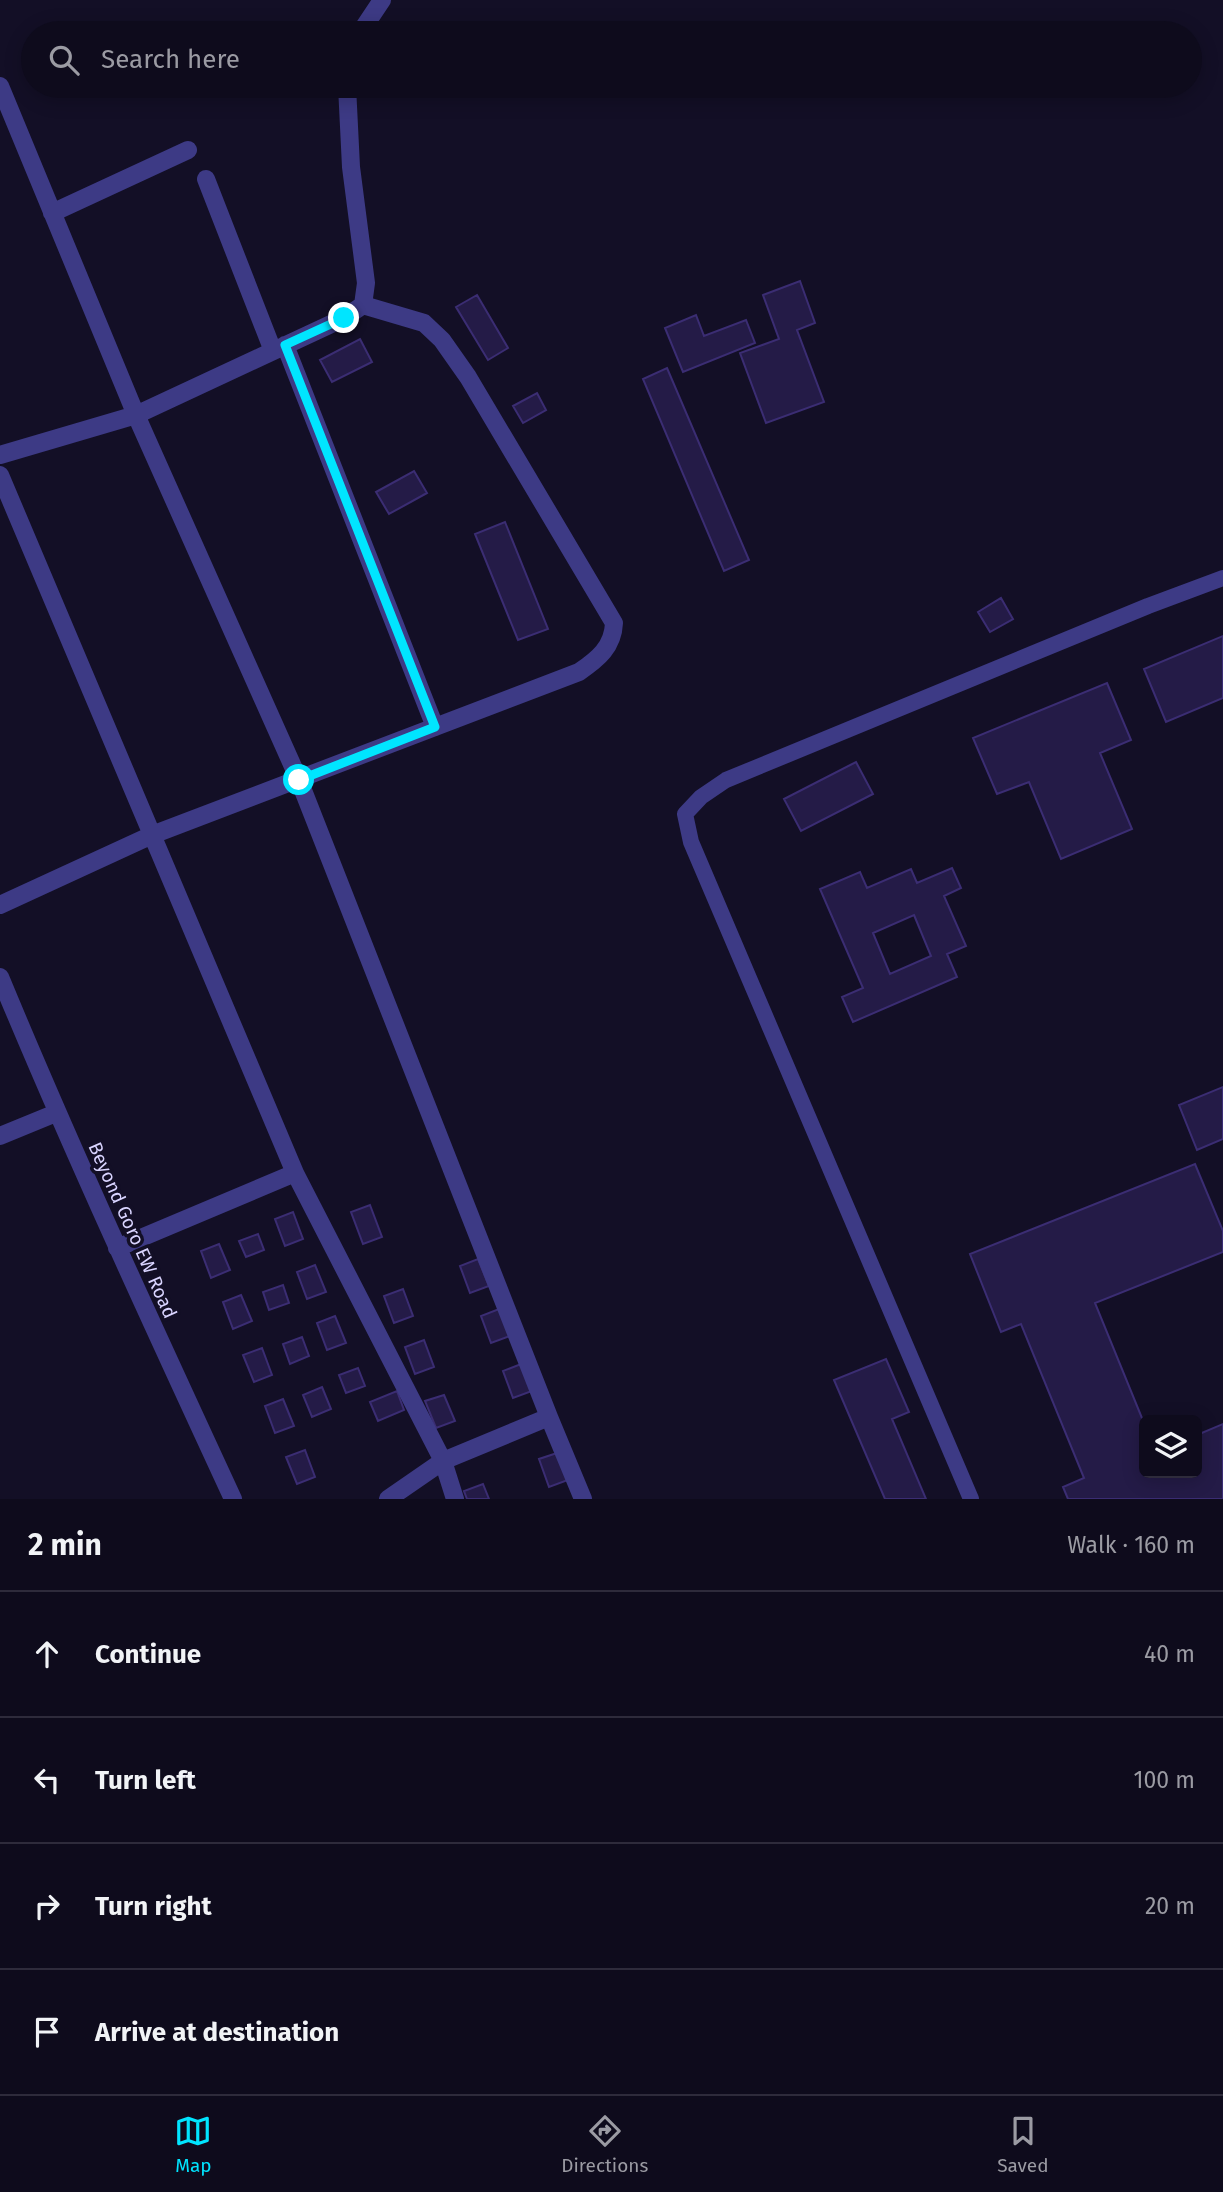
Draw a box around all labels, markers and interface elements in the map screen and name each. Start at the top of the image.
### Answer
search box [21,21,1202,98]
icon: search [45,41,83,79]
text: Search here [101,44,240,75]
route end [328,302,359,333]
route start [283,764,314,795]
street label: Beyond Goro EW Road [83,1139,182,1322]
map controls [1139,1415,1202,1478]
button: layers [1139,1415,1202,1478]
text: 2 min [28,1527,102,1563]
text: Walk · 160 m [1067,1531,1195,1559]
icon: ahead [28,1635,66,1673]
text: Continue [95,1639,201,1670]
text: 40 m [1144,1640,1195,1668]
icon: left [28,1761,66,1799]
text: Turn left [95,1765,196,1796]
text: 100 m [1134,1766,1195,1794]
icon: right [28,1887,66,1925]
text: Turn right [95,1891,212,1922]
text: 20 m [1145,1892,1195,1920]
icon: arrive [28,2013,66,2051]
text: Arrive at destination [95,2017,339,2048]
tab: Map [174,2112,212,2177]
tab: Directions [561,2112,648,2177]
tab: Saved [997,2112,1049,2177]

